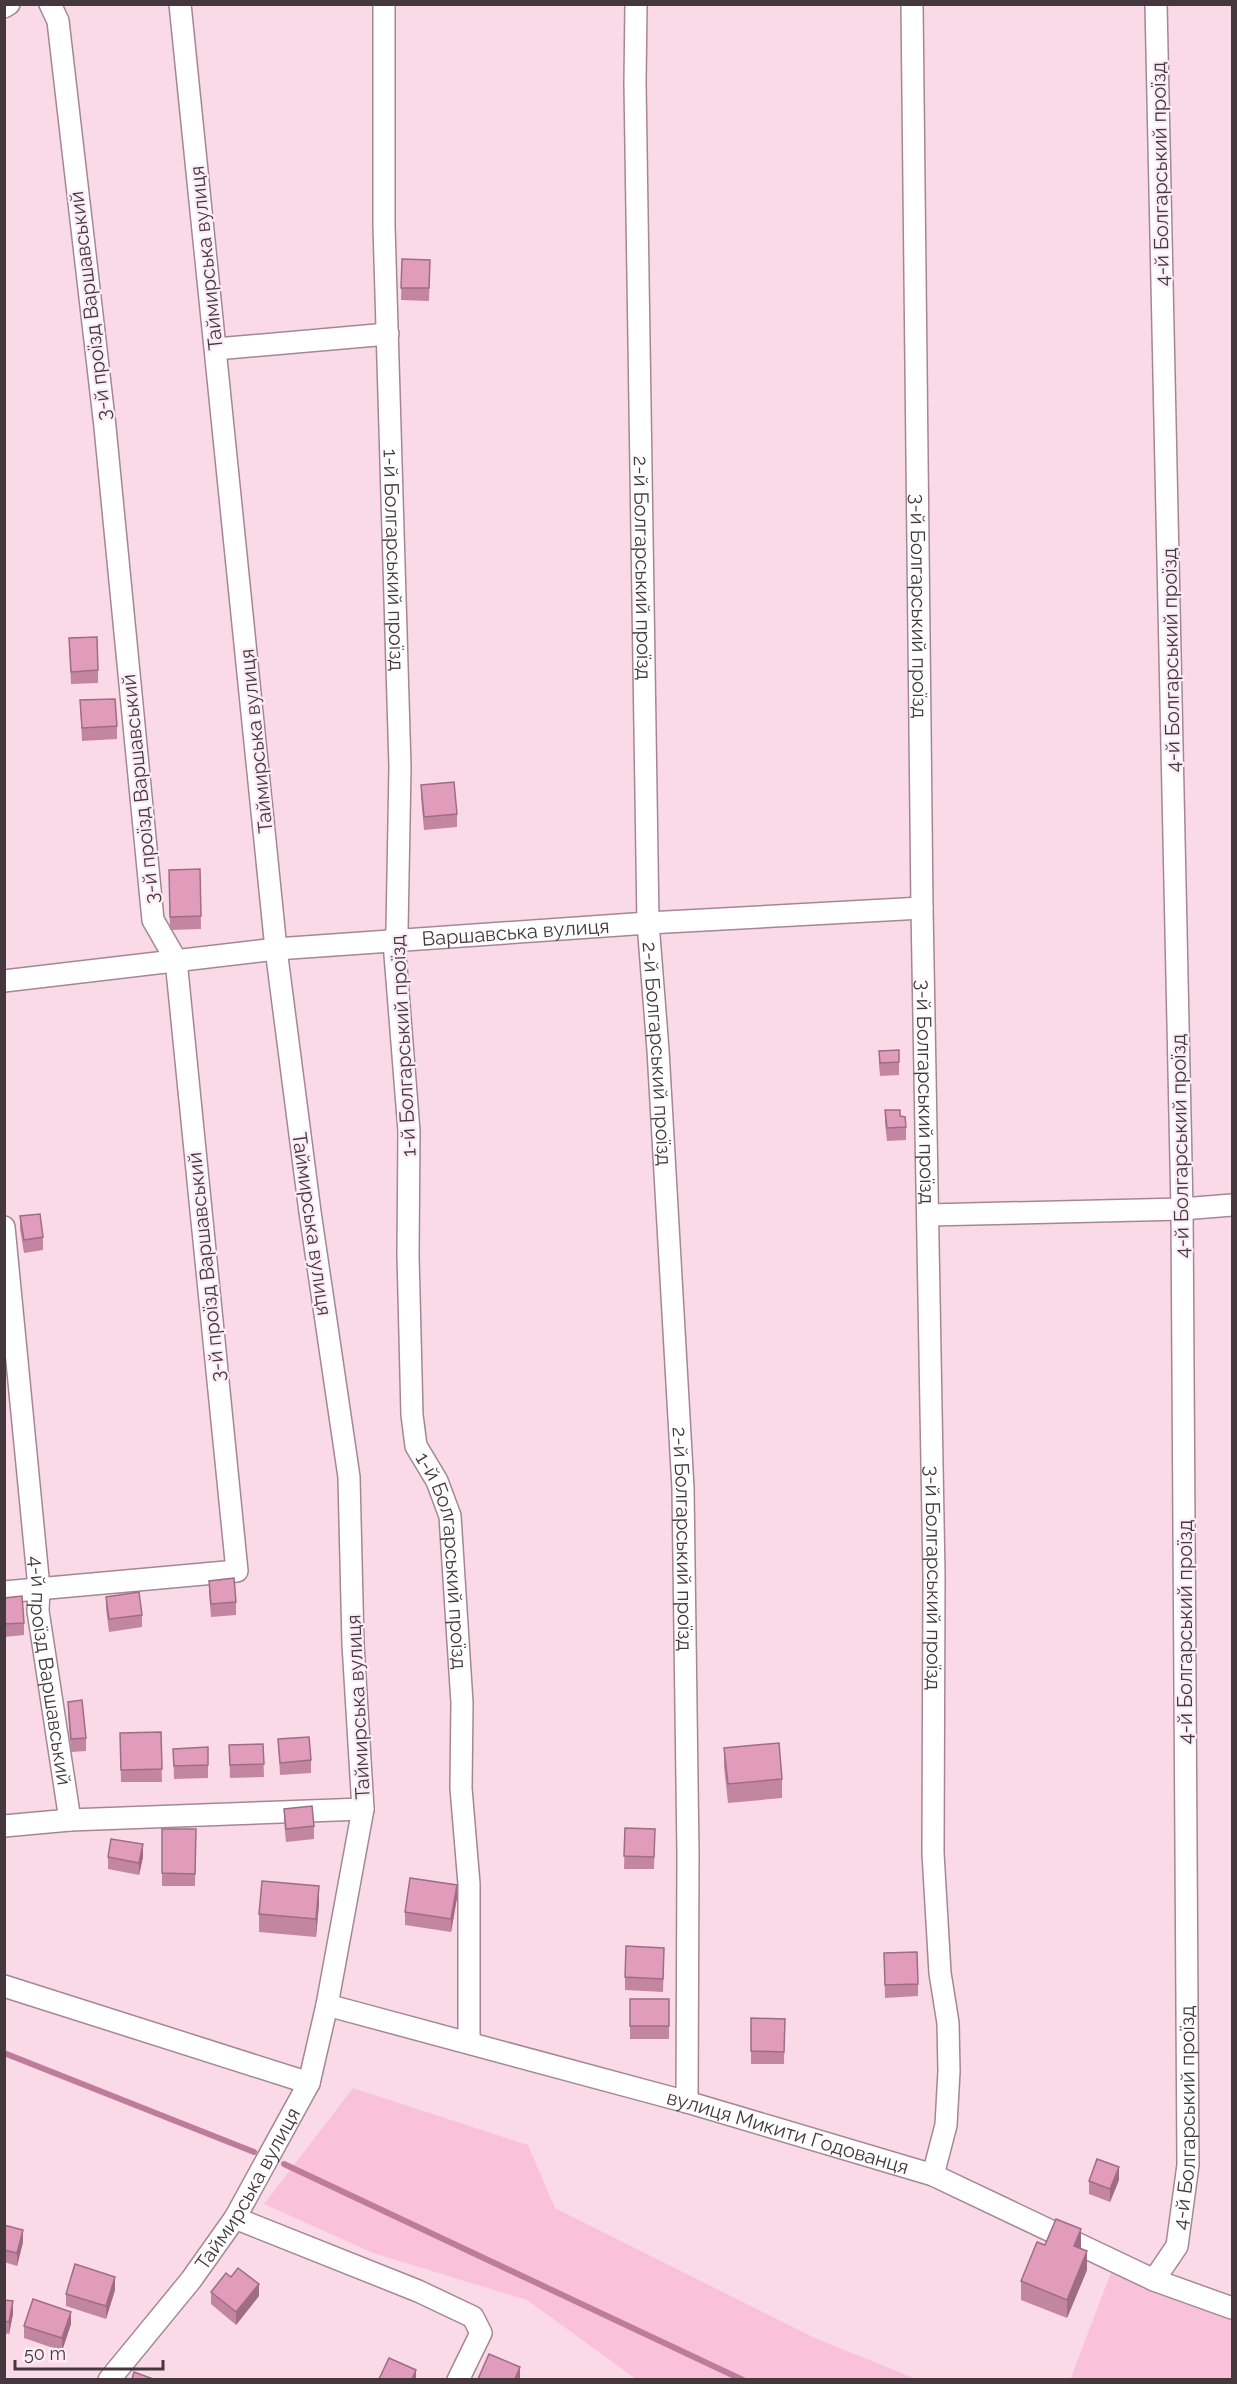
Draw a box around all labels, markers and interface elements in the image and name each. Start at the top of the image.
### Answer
street label: 4-й Болгарський проїзд [1146,61,1174,287]
street label: Таймирська вулиця [184,165,228,351]
street label: 3-й проїзд Варшавський [64,190,116,422]
street label: 1-й Болгарський проїзд [379,448,409,672]
street label: 2-й Болгарський проїзд [629,456,656,681]
street label: 3-й Болгарський проїзд [905,494,932,719]
street label: 4-й Болгарський проїзд [1157,547,1185,773]
street label: Таймирська вулиця [234,648,278,834]
street label: 3-й проїзд Варшавський [116,673,164,905]
street label: Варшавська вулиця [421,914,610,951]
street label: 1-й Болгарський проїзд [385,934,421,1158]
street label: 2-й Болгарський проїзд [638,941,677,1167]
street label: 3-й Болгарський проїзд [911,979,939,1205]
street label: 4-й Болгарський проїзд [1166,1033,1194,1259]
street label: Таймирська вулиця [287,1131,337,1317]
street label: 3-й проїзд Варшавський [182,1151,230,1383]
street label: 2-й Болгарський проїзд [668,1426,697,1652]
street label: 1-й Болгарський проїзд [410,1448,472,1670]
street label: 3-й Болгарський проїзд [920,1465,946,1691]
street label: 4-й Болгарський проїзд [1173,1519,1197,1744]
street label: 4-й проїзд Варшавський [24,1555,76,1787]
street label: Таймирська вулиця [341,1614,375,1800]
street label: 4-й Болгарський проїзд [1167,2005,1200,2231]
street label: вулиця Микити Годованця [664,2085,912,2179]
street label: Таймирська вулиця [190,2103,305,2275]
scale bar [15,2333,164,2371]
text: 50 m [24,2343,66,2364]

